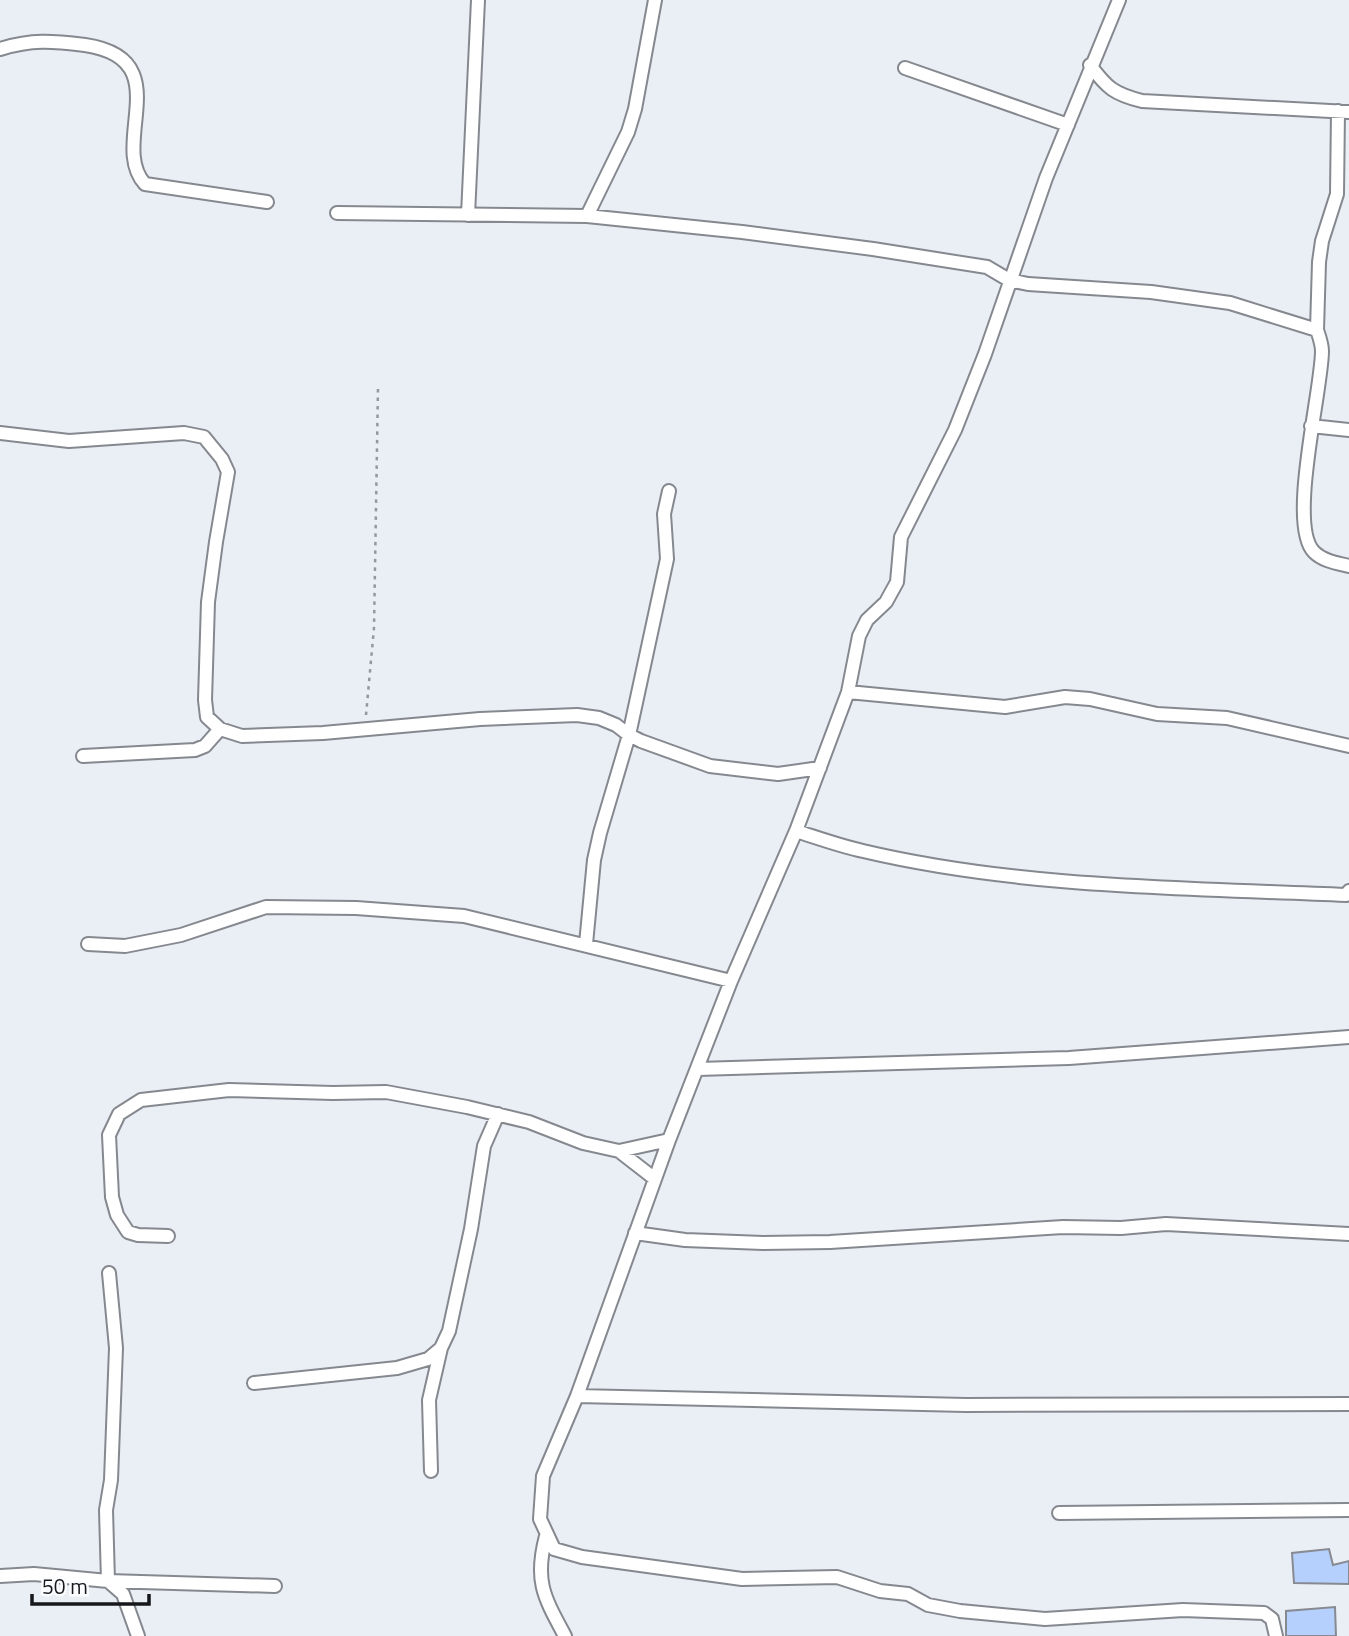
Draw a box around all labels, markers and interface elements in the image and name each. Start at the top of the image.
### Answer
scale bar [32,1562,149,1606]
text: 50 m [42,1570,88,1602]

